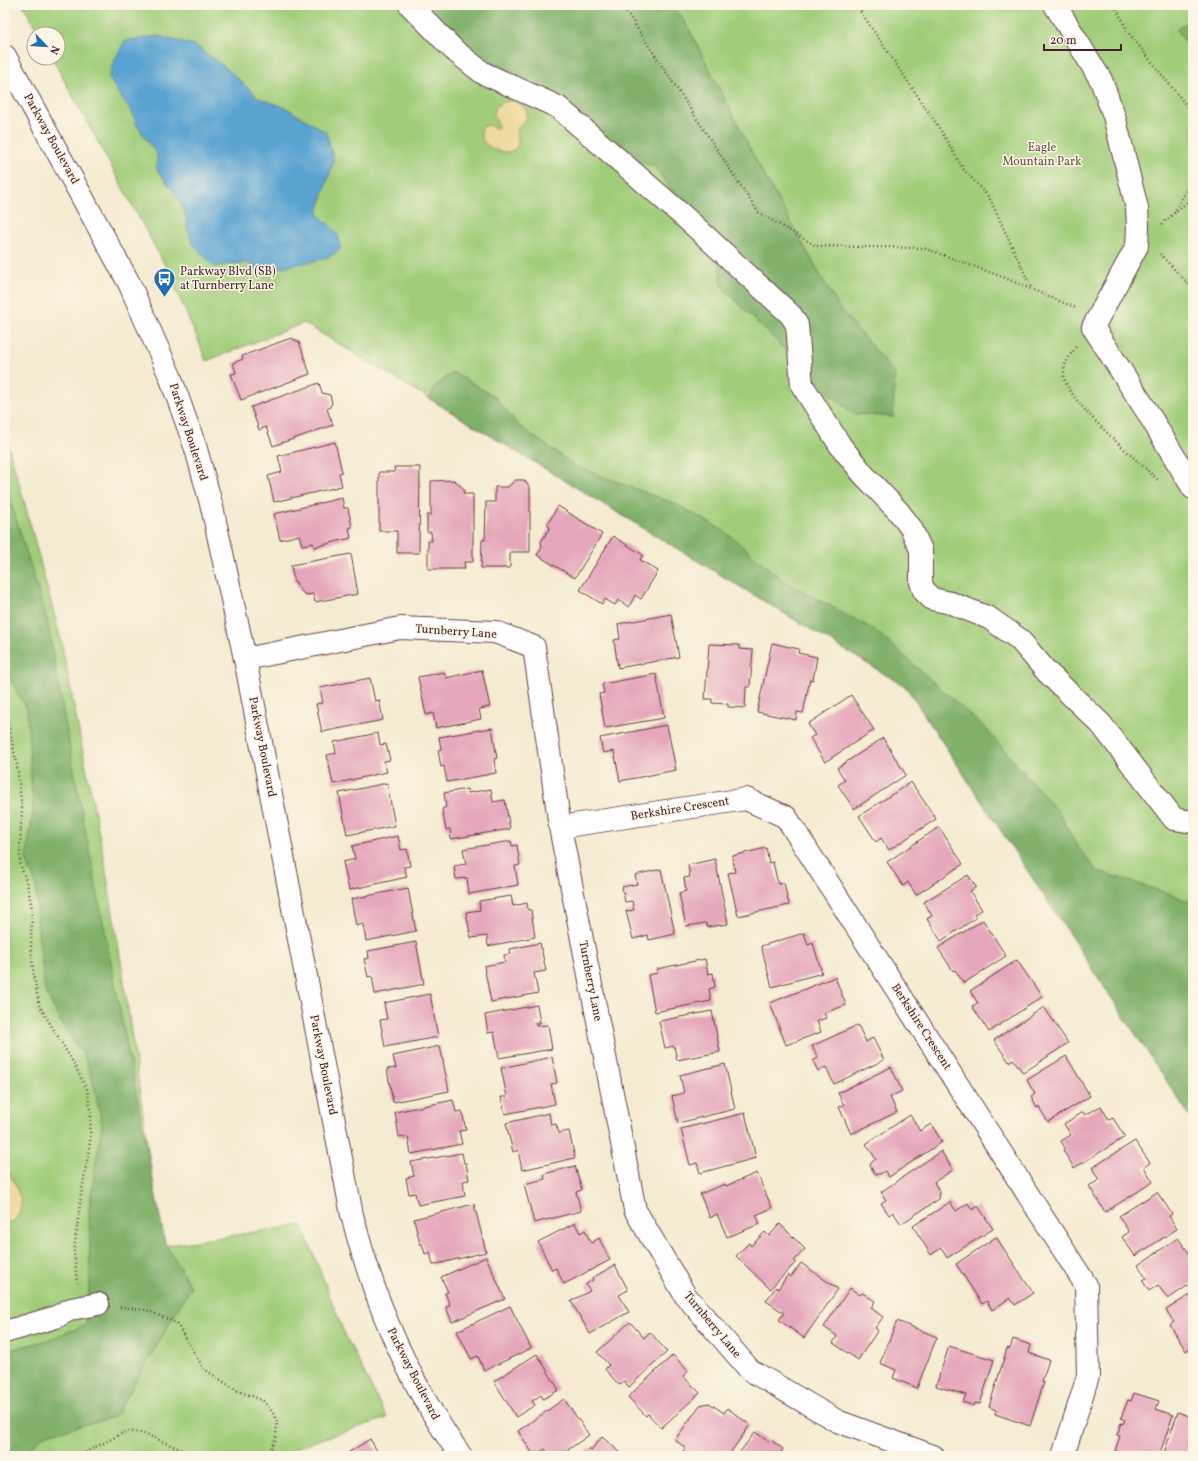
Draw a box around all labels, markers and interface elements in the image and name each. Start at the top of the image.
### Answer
north arrow [26,26,66,66]
scale bar [1044,26,1121,52]
text: 20 m [1050,33,1077,49]
text: N [45,43,62,56]
street label: Parkway Boulevard [19,91,83,188]
park label: Eagle Mountain Park [1002,140,1082,170]
place label: Parkway Blvd (SB) at Turnberry Lane [180,264,276,294]
bus stop icon: Parkway Blvd (SB) at Turnberry Lane [151,266,177,299]
street label: Parkway Boulevard [165,381,211,483]
street label: Turnberry Lane [415,621,498,643]
street label: Parkway Boulevard [244,695,280,799]
street label: Berkshire Crescent [629,793,731,825]
street label: Turnberry Lane [574,939,606,1023]
street label: Berkshire Crescent [887,981,955,1073]
street label: Parkway Boulevard [305,1013,341,1117]
street label: Turnberry Lane [680,1289,745,1362]
street label: Parkway Boulevard [383,1325,443,1423]

